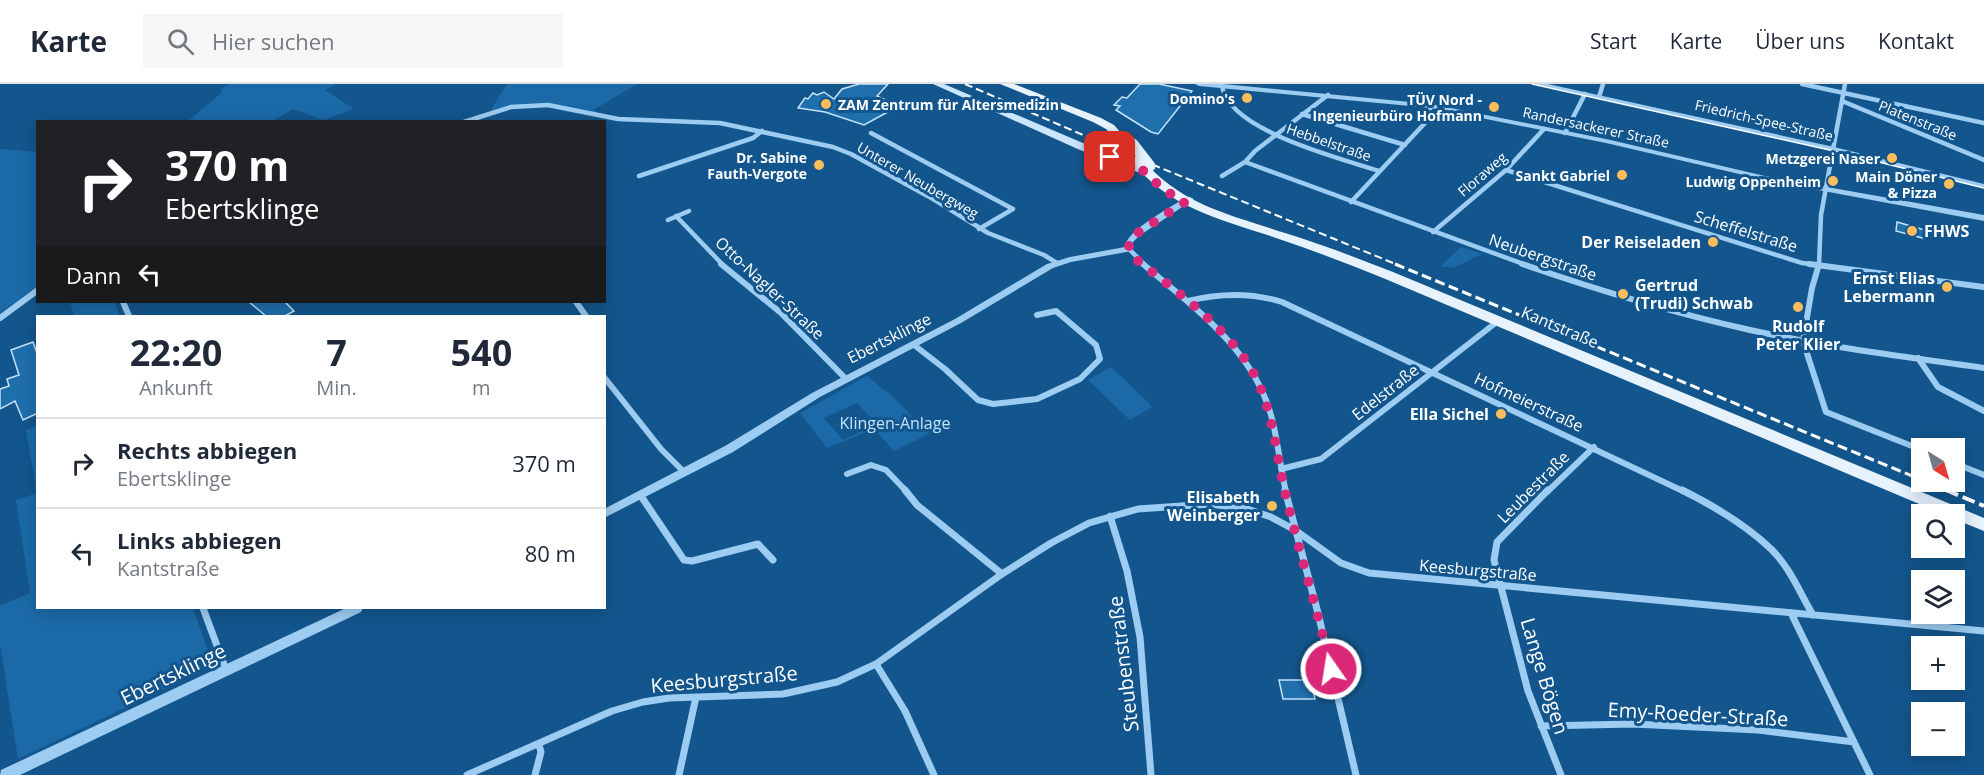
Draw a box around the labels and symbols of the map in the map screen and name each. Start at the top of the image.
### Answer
place label: Domino's [1169,89,1235,108]
place label: TÜV Nord - Ingenieurbüro Hofmann [1313,90,1482,125]
marker: Domino's [1240,91,1254,105]
place label: ZAM Zentrum für Altersmedizin [838,95,1059,114]
street label: Friedrich-Spee-Straße [1693,95,1835,145]
street label: Platenstraße [1876,96,1960,144]
marker: ZAM Zentrum für Altersmedizin [819,97,833,111]
marker: TÜV Nord - Ingenieurbüro Hofmann [1487,100,1501,114]
street label: Randersackerer Straße [1521,102,1671,152]
street label: Hebbelstraße [1284,119,1374,165]
pin [1084,131,1135,182]
street label: Unterer Neubergweg [854,137,983,223]
street label: Floraweg [1454,147,1511,201]
place label: Dr. Sabine Fauth-Vergote [707,148,807,183]
place label: Metzgerei Naser [1765,149,1881,168]
marker: Metzgerei Naser [1885,151,1899,165]
marker: Dr. Sabine Fauth-Vergote [812,158,826,172]
place label: Sankt Gabriel [1516,166,1610,185]
place label: Main Döner & Pizza [1855,167,1938,202]
marker: Sankt Gabriel [1615,168,1629,182]
place label: Ludwig Oppenheim [1685,172,1821,191]
marker: Ludwig Oppenheim [1826,174,1840,188]
marker: Main Döner & Pizza [1942,177,1956,191]
street label: Scheffelstraße [1692,205,1800,257]
place label: FHWS [1924,220,1969,242]
marker: FHWS [1905,224,1919,238]
street label: Neubergstraße [1486,228,1600,286]
place label: Der Reiseladen [1581,231,1701,253]
street label: Otto-Nagler-Straße [711,232,829,344]
marker: Der Reiseladen [1706,235,1720,249]
place label: Ernst Elias Lebermann [1843,267,1935,307]
place label: Gertrud (Trudi) Schwab [1635,274,1753,314]
marker: Ernst Elias Lebermann [1940,280,1954,294]
marker: Gertrud (Trudi) Schwab [1616,287,1630,301]
marker: Rudolf Peter Klier [1791,300,1805,314]
street label: Kantstraße [1518,301,1602,353]
street label: Ebertsklinge [843,307,935,369]
place label: Rudolf Peter Klier [1756,315,1840,355]
street label: Edelstraße [1347,359,1423,425]
street label: Hofmeierstraße [1471,367,1587,437]
place label: Ella Sichel [1410,403,1489,425]
marker: Ella Sichel [1494,407,1508,421]
park label: Klingen-Anlage [840,412,950,434]
north arrow [1911,438,1965,492]
street label: Leubestraße [1492,446,1574,528]
place label: Elisabeth Weinberger [1167,486,1260,526]
marker: Elisabeth Weinberger [1265,499,1279,513]
street label: Keesburgstraße [1418,554,1538,586]
street label: Steubenstraße [1101,594,1145,734]
street label: Lange Bögen [1514,614,1576,738]
street label: Ebertsklinge [116,637,230,711]
position arrow [1299,637,1363,701]
street label: Keesburgstraße [649,659,799,699]
street label: Emy-Roeder-Straße [1607,696,1789,732]

